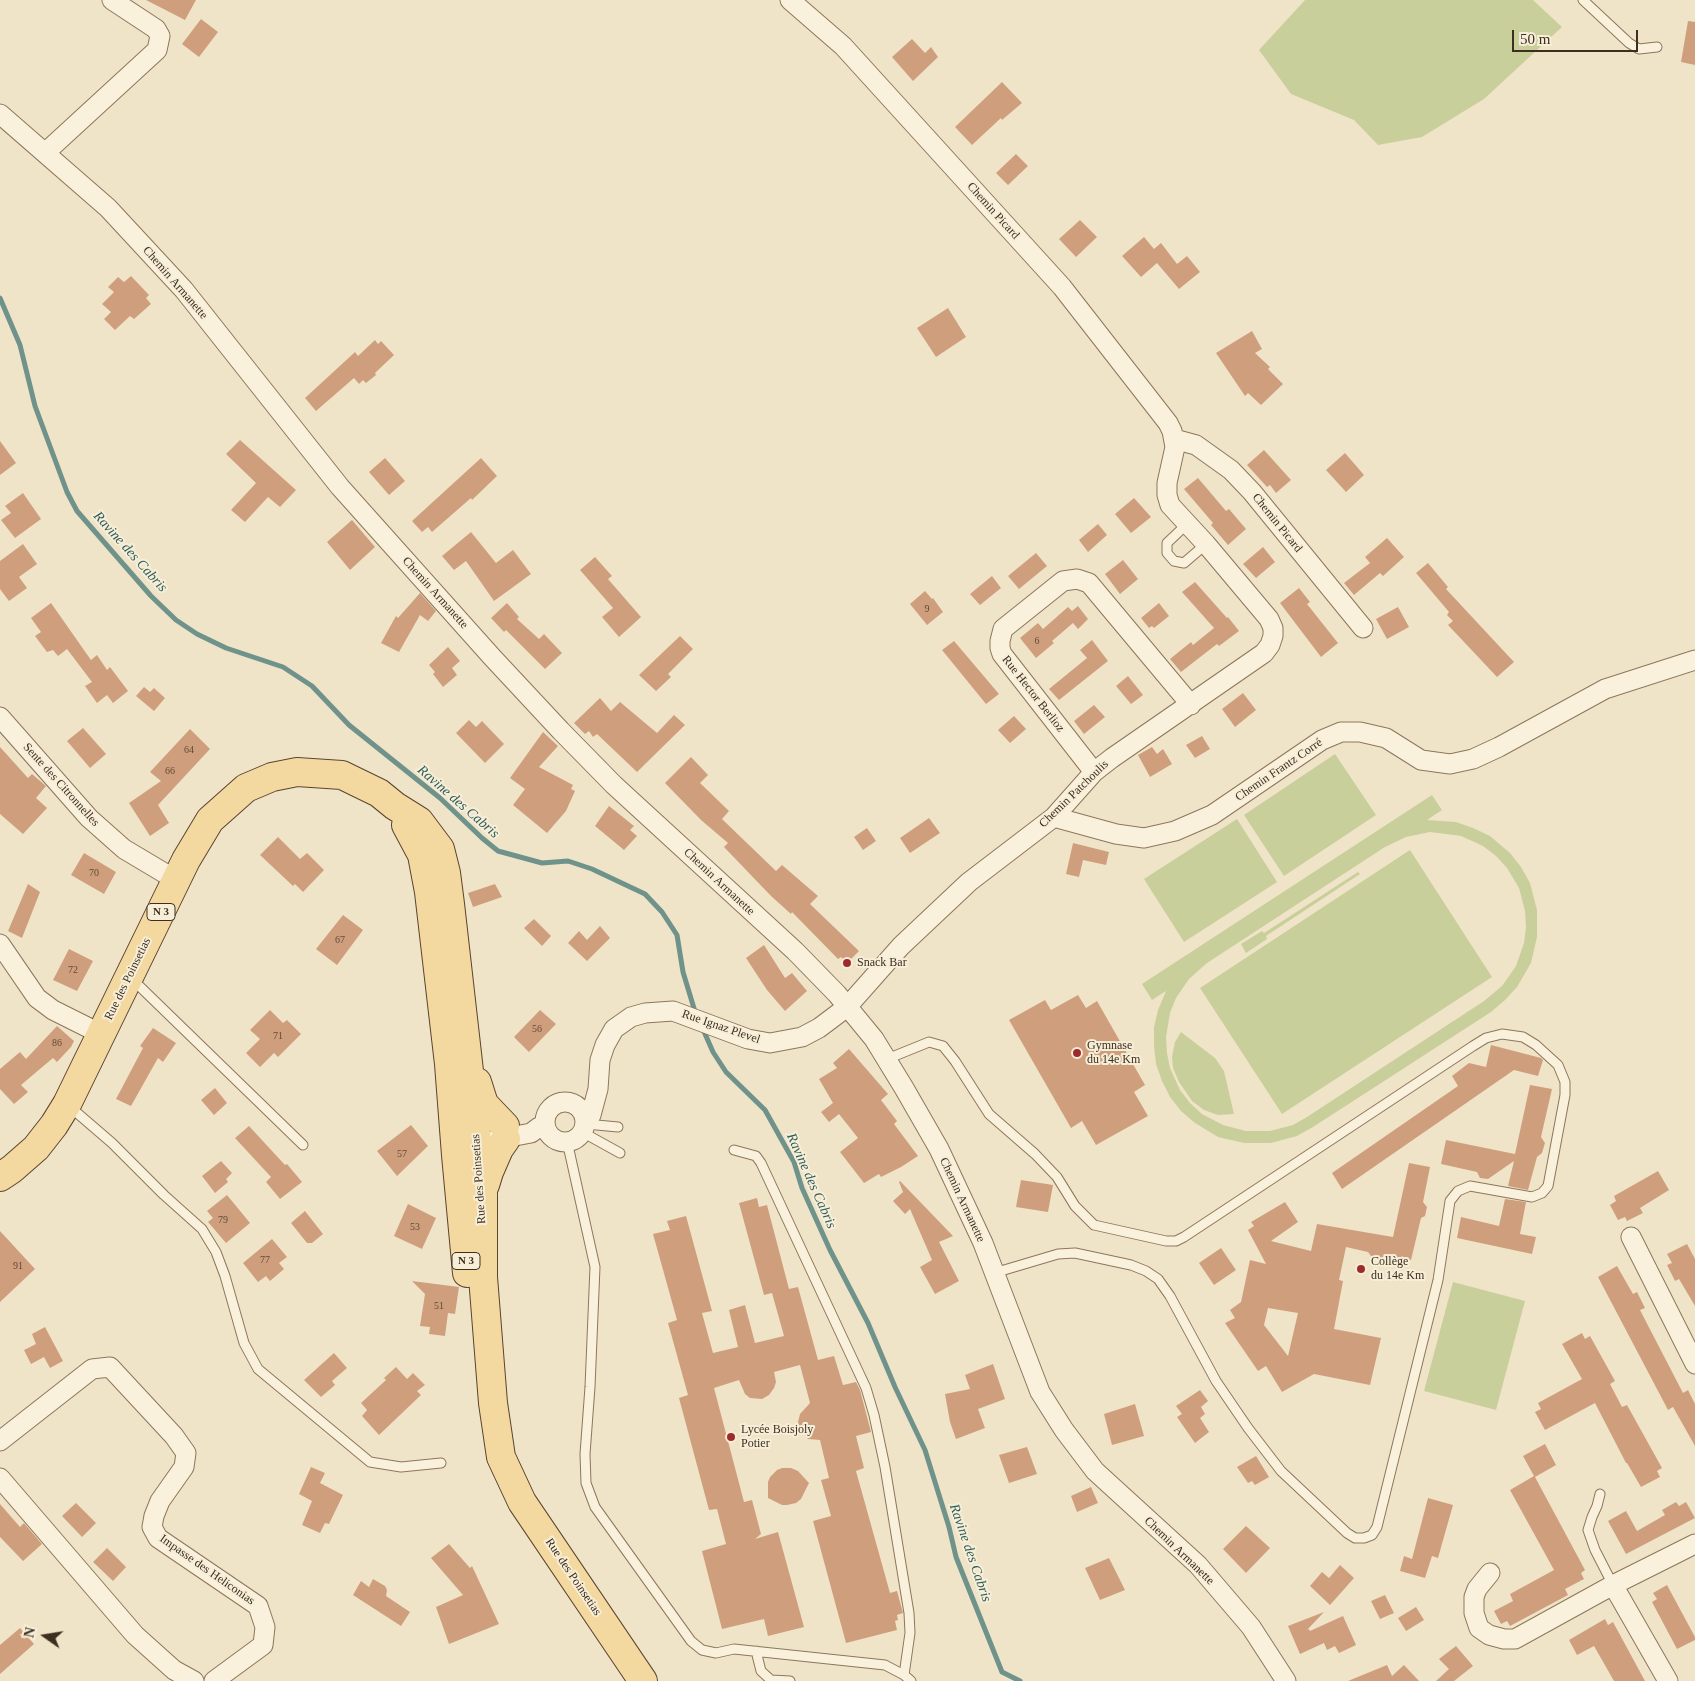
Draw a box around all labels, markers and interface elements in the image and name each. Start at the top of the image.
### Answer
scale bar [1515,20,1641,52]
text: 50 m [1520,31,1550,47]
street label: Chemin Picard [964,180,1022,242]
street label: Chemin Armanette [140,244,210,322]
street label: Chemin Picard [1249,491,1305,555]
water label: Ravine des Cabris [89,508,171,596]
street label: Chemin Armanette [399,554,471,632]
house number: 9 [924,603,930,615]
house number: 6 [1034,635,1040,647]
street label: Rue Hector Berlioz [999,653,1067,735]
street label: Chemin Frantz Corré [1233,736,1325,804]
street label: Sente des Citronnelles [20,740,102,830]
house number: 64 [184,744,194,756]
street label: Chemin Patchoulis [1036,757,1112,831]
water label: Ravine des Cabris [414,762,502,842]
house number: 66 [165,765,175,777]
street label: Chemin Armanette [681,845,757,919]
house number: 70 [89,867,99,879]
road number: N 3 [147,904,175,920]
house number: 67 [335,934,345,946]
street label: Rue des Poinsetias [102,935,154,1023]
place label: Snack Bar [857,956,907,970]
marker: Snack Bar [841,957,853,969]
house number: 72 [68,964,78,976]
street label: Rue Ignaz Plevel [680,1007,762,1047]
house number: 56 [532,1023,542,1035]
house number: 71 [273,1030,283,1042]
house number: 86 [52,1037,62,1049]
place label: Gymnase du 14e Km [1087,1039,1140,1067]
marker: Gymnase du 14e Km [1071,1047,1083,1059]
water label: Ravine des Cabris [782,1131,840,1231]
street label: Rue des Poinsetias [469,1134,489,1224]
house number: 57 [397,1148,407,1160]
street label: Chemin Armanette [936,1155,988,1245]
house number: 79 [218,1214,228,1226]
house number: 53 [410,1221,420,1233]
road number: N 3 [452,1252,480,1270]
house number: 77 [260,1254,270,1266]
place label: Collège du 14e Km [1371,1255,1424,1283]
house number: 91 [13,1260,23,1272]
marker: Collège du 14e Km [1355,1263,1367,1275]
house number: 51 [434,1300,444,1312]
place label: Lycée Boisjoly Potier [741,1423,813,1451]
marker: Lycée Boisjoly Potier [725,1431,737,1443]
water label: Ravine des Cabris [945,1502,995,1604]
street label: Chemin Armanette [1141,1514,1217,1588]
street label: Impasse des Heliconias [157,1532,257,1608]
street label: Rue des Poinsetias [542,1536,604,1618]
north arrow [20,1611,70,1661]
text: N [21,1626,38,1639]

